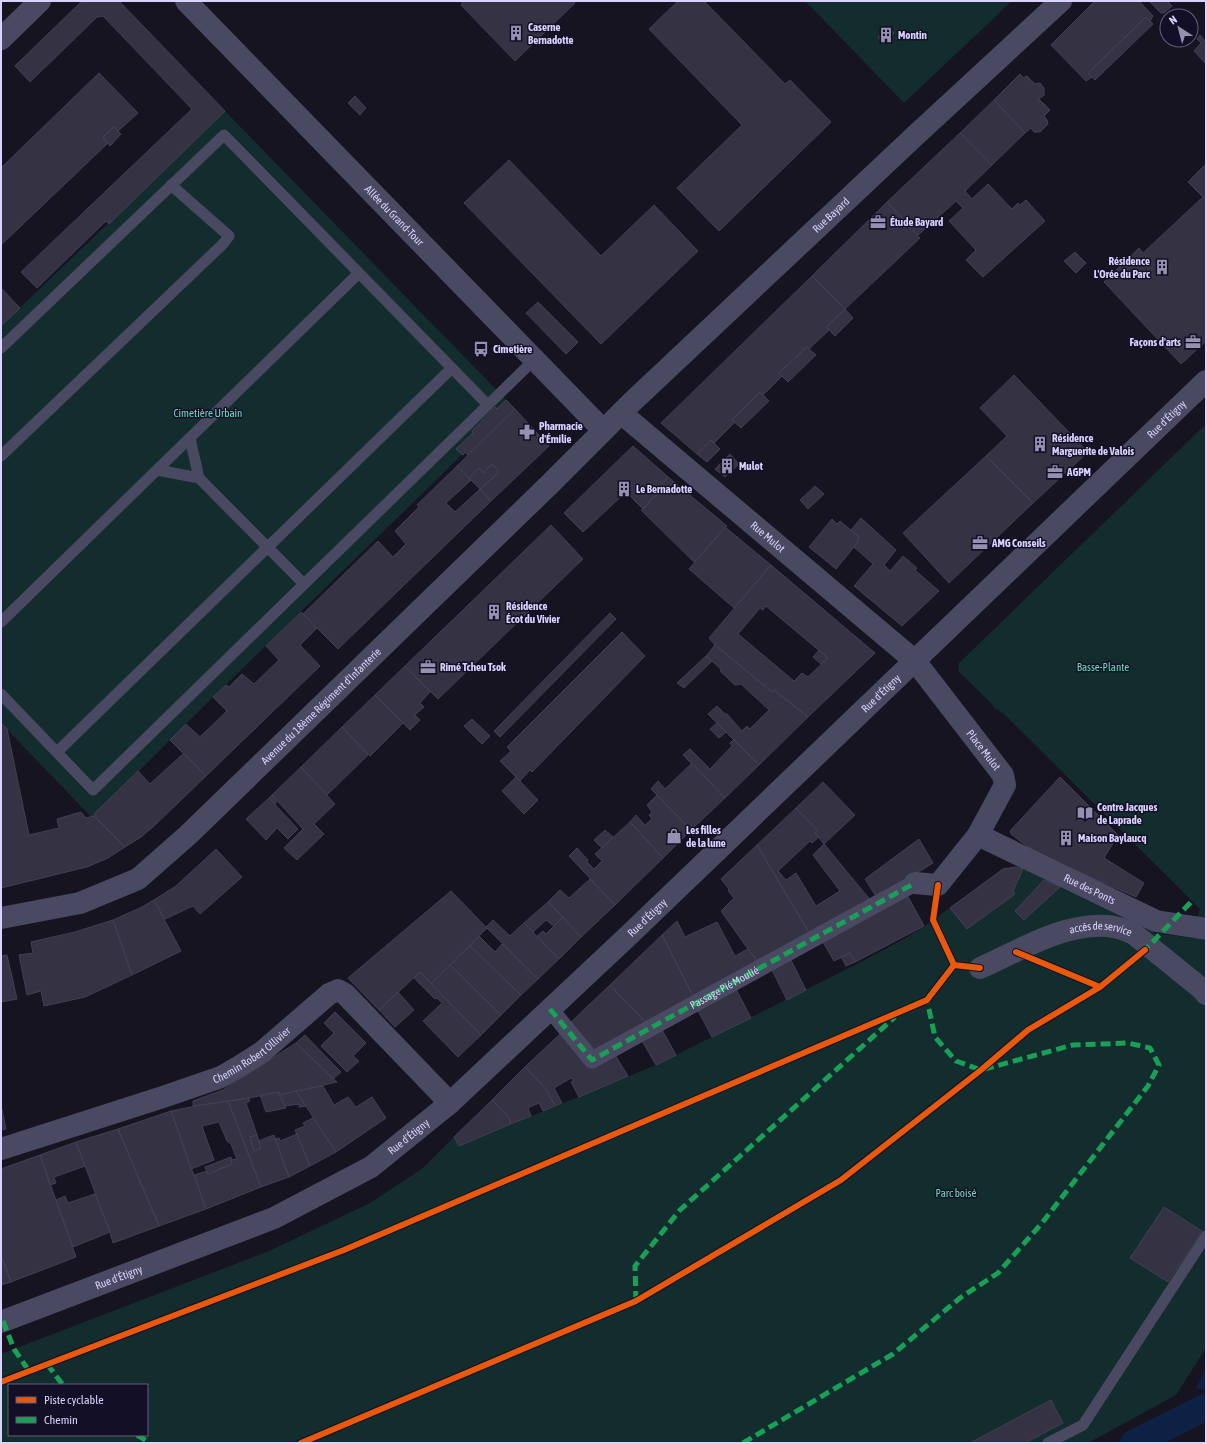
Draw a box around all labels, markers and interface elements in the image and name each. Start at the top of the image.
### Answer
north arrow [1159,8,1199,48]
text: N [1167,13,1179,27]
place label: Caserne Bernadotte [528,21,574,46]
building icon: Caserne Bernadotte [507,24,525,42]
building icon: Montin [877,26,895,44]
place label: Montin [898,29,927,41]
street label: Allée du Grand-Tour [362,183,427,249]
street label: Rue Bayard [810,195,852,235]
office icon: Étude Bayard [869,213,887,231]
place label: Étude Bayard [890,216,943,228]
place label: Résidence L'Orée du Parc [1094,255,1151,280]
building icon: Résidence L'Orée du Parc [1153,258,1171,276]
office icon: Façons d'arts [1184,333,1202,351]
place label: Façons d'arts [1129,336,1181,348]
bus stop icon: Cimetière [472,340,490,358]
place label: Cimetière [493,343,532,355]
street label: Rue d'Étigny [1145,397,1189,440]
park label: Cimetière Urbain [174,407,242,419]
place label: Pharmacie d'Émilie [539,420,583,445]
pharmacy icon: Pharmacie d'Émilie [518,423,536,441]
place label: Résidence Marguerite de Valois [1052,432,1134,457]
building icon: Résidence Marguerite de Valois [1031,435,1049,453]
building icon: Mulot [718,457,736,475]
place label: Mulot [739,460,764,472]
office icon: AGPM [1046,463,1064,481]
place label: AGPM [1066,466,1091,478]
building icon: Le Bernadotte [615,480,633,498]
place label: Le Bernadotte [636,483,692,495]
street label: Rue Mulot [748,519,787,555]
office icon: AMG Conseils [971,534,989,552]
place label: AMG Conseils [991,537,1046,549]
place label: Résidence Écot du Vivier [506,600,561,625]
building icon: Résidence Écot du Vivier [485,603,503,621]
street label: Avenue du 18ème Régiment d'Infanterie [259,645,383,767]
office icon: Rimé Tcheu Tsok [419,658,437,676]
place label: Rimé Tcheu Tsok [440,661,506,673]
park label: Basse-Plante [1077,661,1129,673]
street label: Rue d'Étigny [859,671,903,715]
street label: Place Mulot [964,727,1003,773]
place label: Centre Jacques de Laprade [1097,801,1157,826]
library icon: Centre Jacques de Laprade [1076,804,1094,822]
place label: Les filles de la lune [686,824,726,849]
shop icon: Les filles de la lune [665,827,683,845]
building icon: Maison Baylaucq [1057,829,1075,847]
place label: Maison Baylaucq [1078,832,1146,844]
street label: Rue des Ponts [1062,871,1117,907]
street label: Rue d'Étigny [625,896,669,939]
street label: accès de service [1068,920,1134,938]
street label: Passage Pié Moulié [688,964,761,1011]
street label: Chemin Robert Ollivier [211,1024,293,1085]
street label: Rue d'Étigny [386,1116,432,1157]
park label: Parc boisé [936,1187,976,1199]
street label: Rue d'Étigny [94,1263,144,1292]
legend [8,1384,148,1436]
text: Piste cyclable [44,1393,104,1407]
text: Chemin [44,1413,78,1427]

